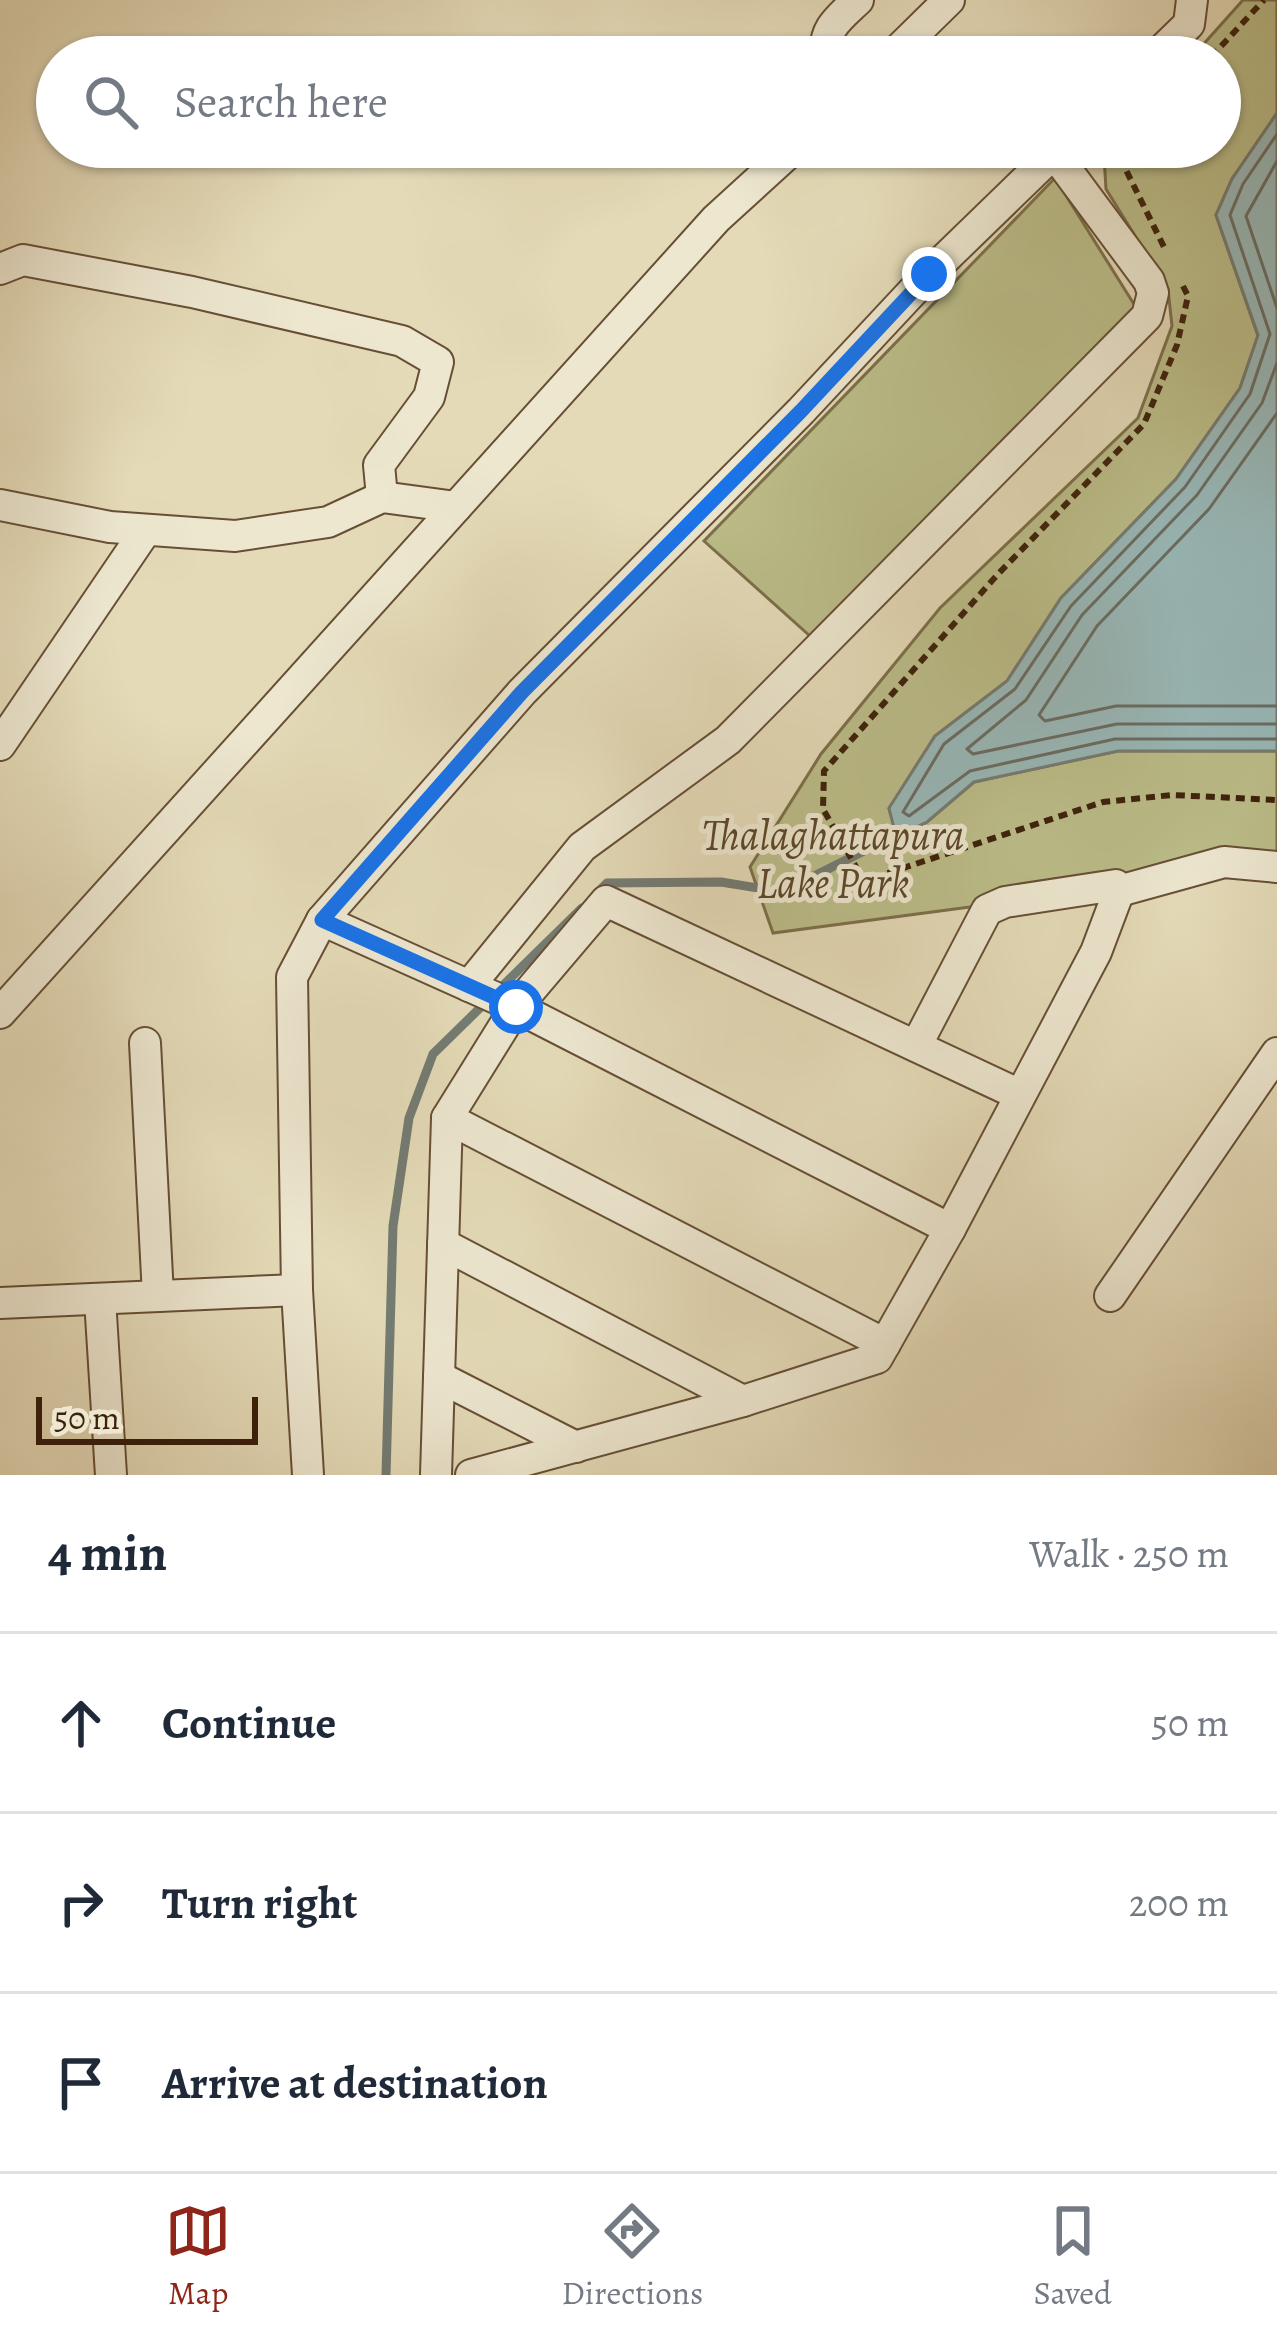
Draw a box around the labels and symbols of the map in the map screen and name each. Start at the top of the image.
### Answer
route end [902,247,956,301]
park label: Thalaghattapura Lake Park [702,806,964,911]
route start [489,980,543,1034]
scale bar [36,1391,258,1444]

